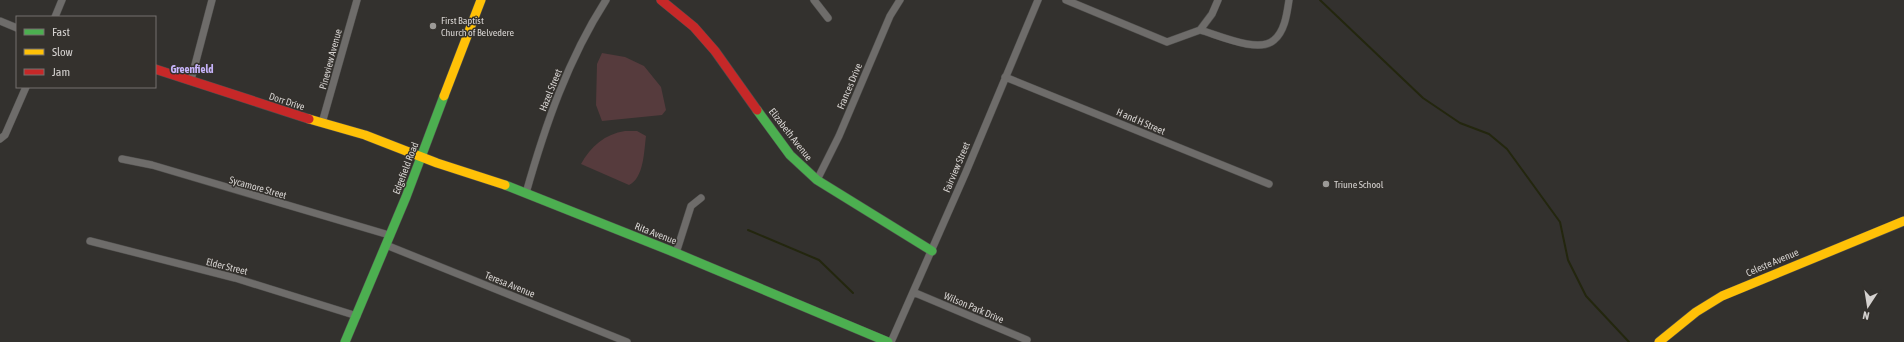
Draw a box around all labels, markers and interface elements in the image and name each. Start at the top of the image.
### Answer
place label: First Baptist Church of Belvedere [441,15,514,38]
legend [16,16,156,88]
marker: First Baptist Church of Belvedere [428,21,438,31]
text: Fast [52,25,70,39]
street label: Pineview Avenue [317,27,344,91]
text: Slow [52,45,73,59]
street label: Frances Drive [835,61,864,111]
district label: Greenfield [171,63,213,75]
text: Jam [52,65,70,79]
street label: Hazel Street [537,67,564,113]
street label: Dorr Drive [268,91,307,113]
street label: Elizabeth Avenue [767,106,815,163]
street label: H and H Street [1115,106,1167,137]
street label: Edgefield Road [390,140,421,196]
street label: Fairview Street [941,140,972,194]
street label: Sycamore Street [228,174,288,201]
marker: Triune School [1321,179,1331,189]
place label: Triune School [1334,179,1384,190]
street label: Rita Avenue [633,220,679,247]
street label: Celeste Avenue [1744,246,1801,278]
street label: Elder Street [205,256,249,277]
street label: Teresa Avenue [483,269,537,300]
north arrow [1848,286,1888,326]
street label: Wilson Park Drive [942,290,1006,325]
text: N [1861,309,1870,322]

